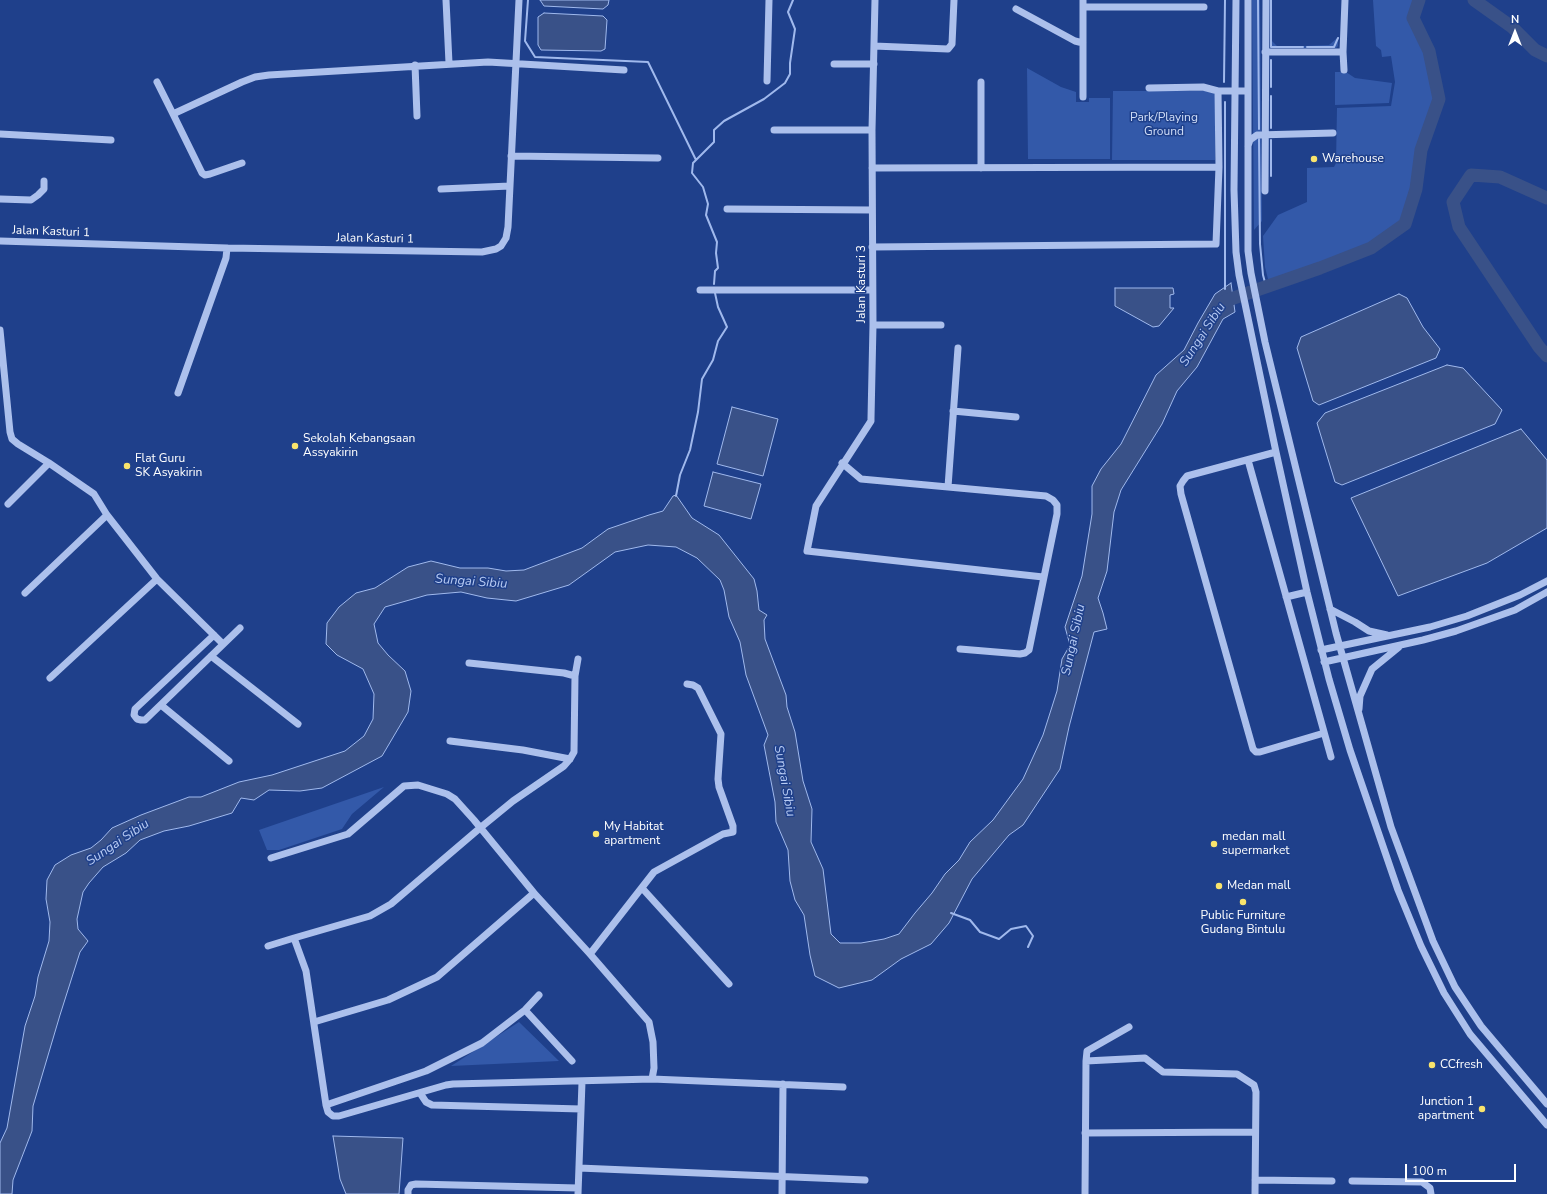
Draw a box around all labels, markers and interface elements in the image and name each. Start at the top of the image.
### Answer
north arrow [1495,12,1535,52]
text: N [1511,12,1519,27]
park label: Park/Playing Ground [1130,111,1198,139]
place label: Warehouse [1322,152,1384,166]
marker: Warehouse [1309,154,1319,164]
street label: Jalan Kasturi 1 [12,223,90,241]
street label: Jalan Kasturi 1 [336,231,414,247]
street label: Jalan Kasturi 3 [855,245,869,323]
water label: Sungai Sibiu [1177,300,1229,370]
place label: Sekolah Kebangsaan Assyakirin [303,432,415,460]
marker: Sekolah Kebangsaan Assyakirin [290,441,300,451]
place label: Flat Guru SK Asyakirin [135,452,202,480]
marker: Flat Guru SK Asyakirin [122,461,132,471]
water label: Sungai Sibiu [434,572,508,592]
water label: Sungai Sibiu [1059,603,1089,677]
water label: Sungai Sibiu [770,744,798,818]
water label: Sungai Sibiu [84,816,152,870]
place label: My Habitat apartment [604,820,664,848]
marker: My Habitat apartment [591,829,601,839]
place label: medan mall supermarket [1222,830,1290,858]
marker: medan mall supermarket [1209,839,1219,849]
place label: Medan mall [1227,879,1291,893]
marker: Medan mall [1214,881,1224,891]
marker: Public Furniture Gudang Bintulu [1238,897,1248,907]
place label: Public Furniture Gudang Bintulu [1201,909,1285,937]
place label: CCfresh [1440,1058,1483,1072]
marker: CCfresh [1427,1060,1437,1070]
place label: Junction 1 apartment [1418,1095,1474,1123]
marker: Junction 1 apartment [1477,1104,1487,1114]
scale bar [1407,1156,1518,1182]
text: 100 m [1412,1163,1447,1179]

